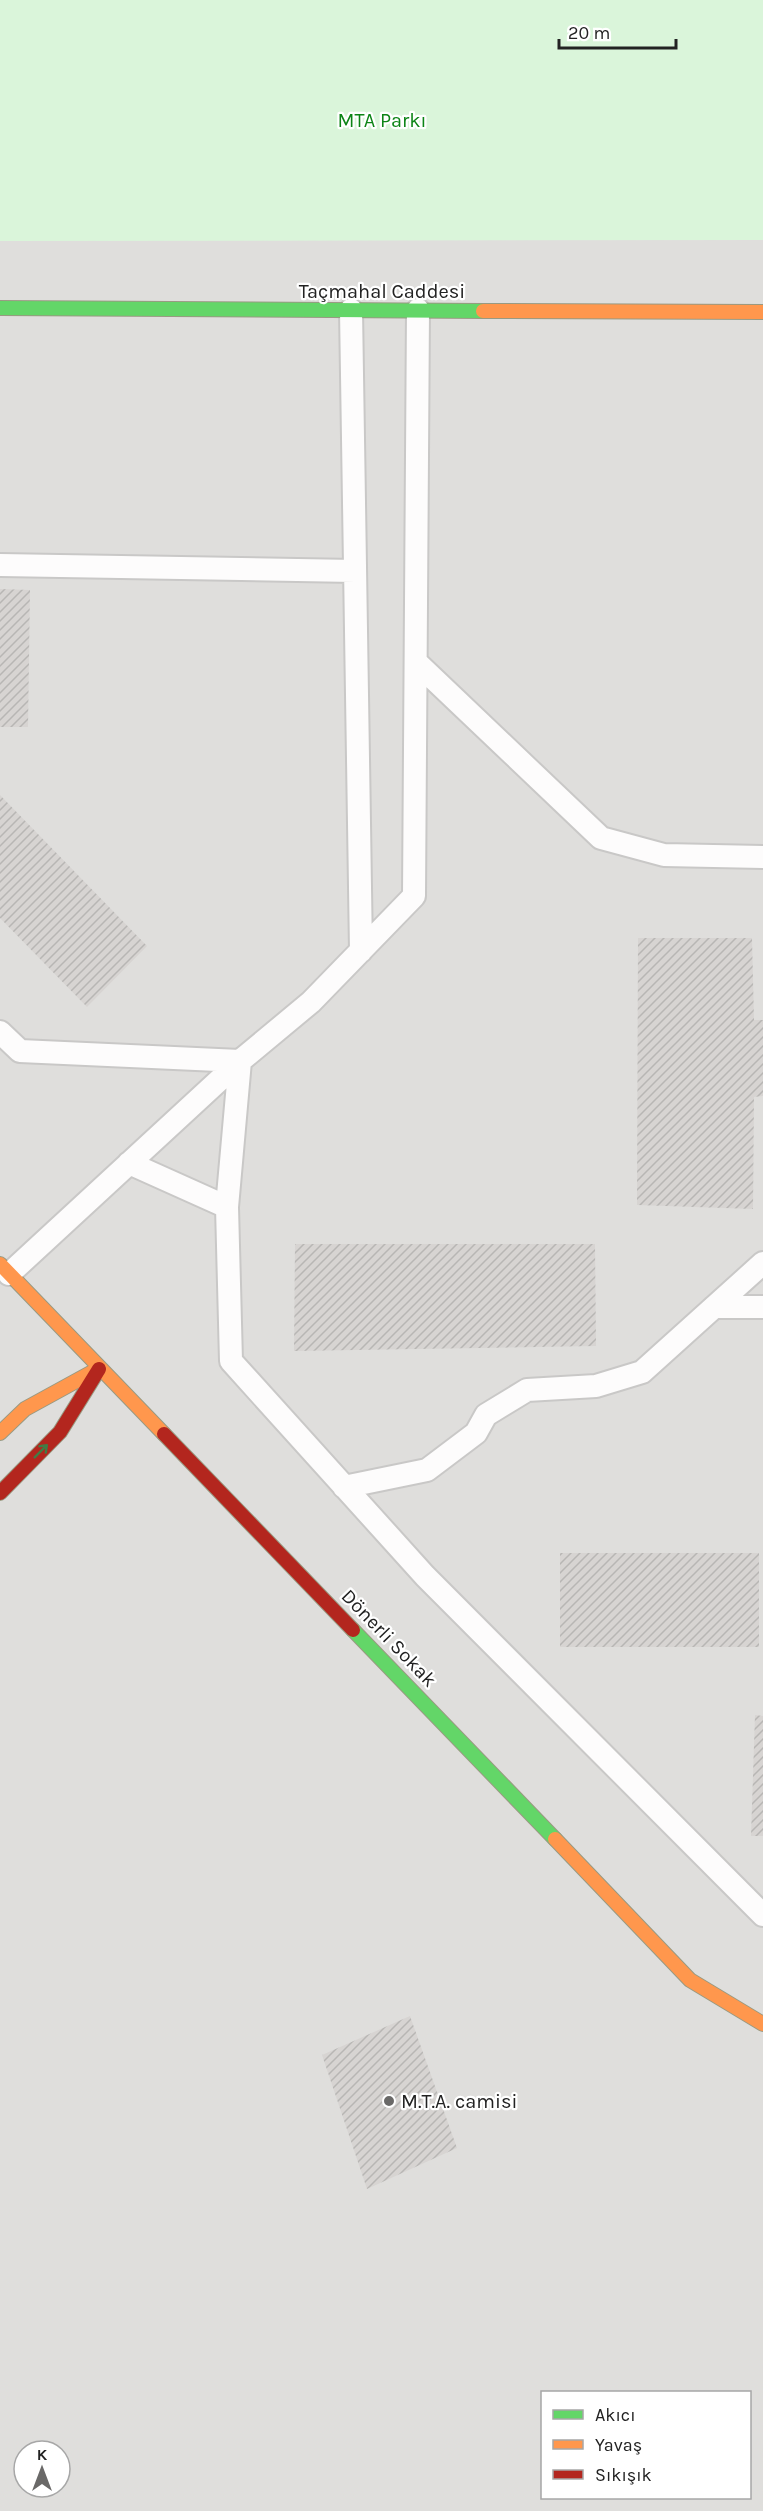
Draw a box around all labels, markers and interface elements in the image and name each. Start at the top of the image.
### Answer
scale bar [559,12,676,50]
text: 20 m [568,22,610,44]
park label: MTA Parkı [338,109,426,132]
street label: Taçmahal Caddesi [299,280,465,303]
one-way arrow [34,1444,49,1458]
street label: Dönerli Sokak [337,1584,441,1692]
place label: M.T.A. camisi [401,2090,517,2113]
marker: M.T.A. camisi [382,2094,396,2108]
legend [541,2391,751,2499]
text: Akıcı [595,2404,636,2426]
text: Yavaş [595,2434,642,2456]
north arrow [12,2439,72,2499]
text: K [37,2445,48,2464]
text: Sıkışık [595,2464,652,2486]

